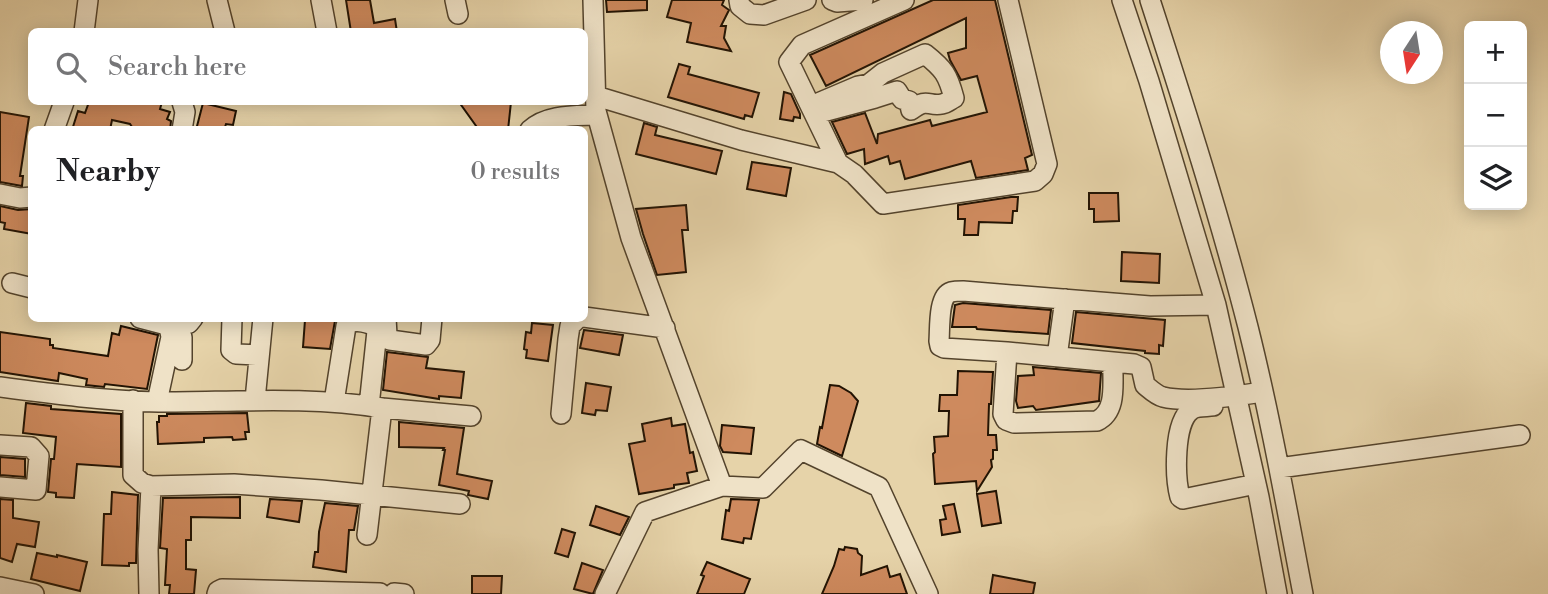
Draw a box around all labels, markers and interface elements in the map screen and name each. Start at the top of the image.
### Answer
north arrow [1380,21,1443,84]
map controls [1464,21,1527,210]
button: + [1464,21,1527,84]
search box [28,28,588,105]
icon: search [52,48,90,86]
text: Search here [108,51,247,83]
button: − [1464,84,1527,147]
button: layers [1464,147,1527,210]
text: Nearby [56,153,160,191]
text: 0 results [470,158,560,186]

